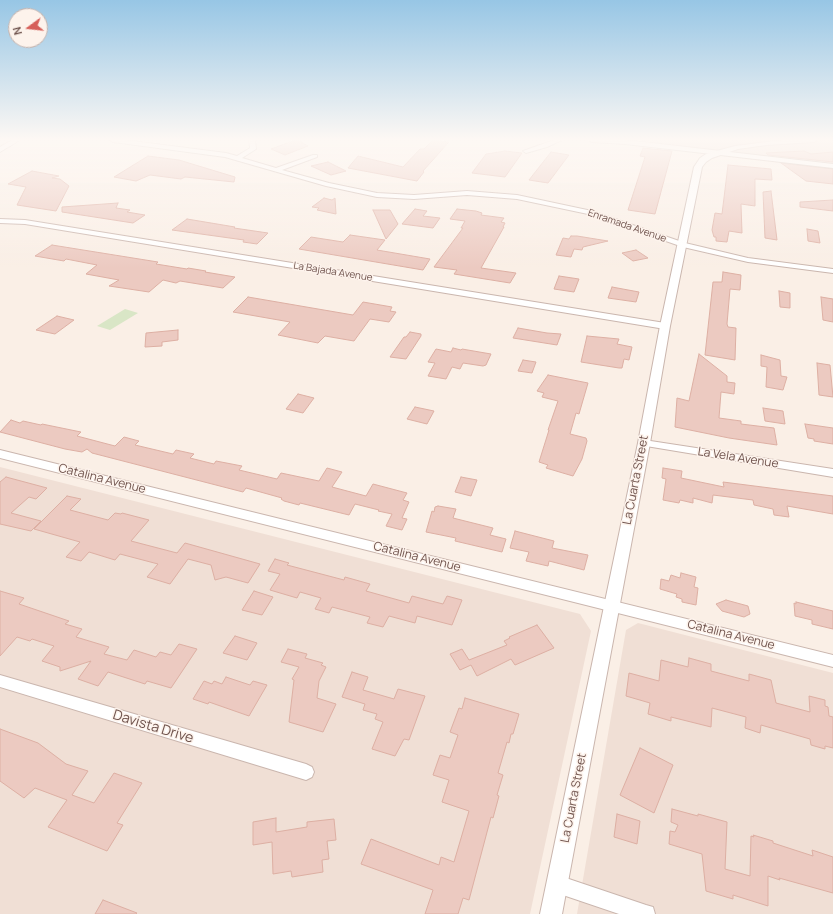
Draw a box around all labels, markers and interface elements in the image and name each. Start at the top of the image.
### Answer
north arrow [8,8,48,48]
text: N [9,25,25,37]
street label: Enramada Avenue [586,207,668,245]
street label: La Bajada Avenue [292,260,374,284]
street label: La Cuarta Street [620,434,652,526]
street label: La Vela Avenue [697,445,779,471]
street label: Catalina Avenue [57,461,147,497]
street label: Catalina Avenue [372,539,462,575]
street label: Catalina Avenue [686,617,776,653]
street label: Davista Drive [111,707,195,747]
street label: La Cuarta Street [558,752,590,844]

